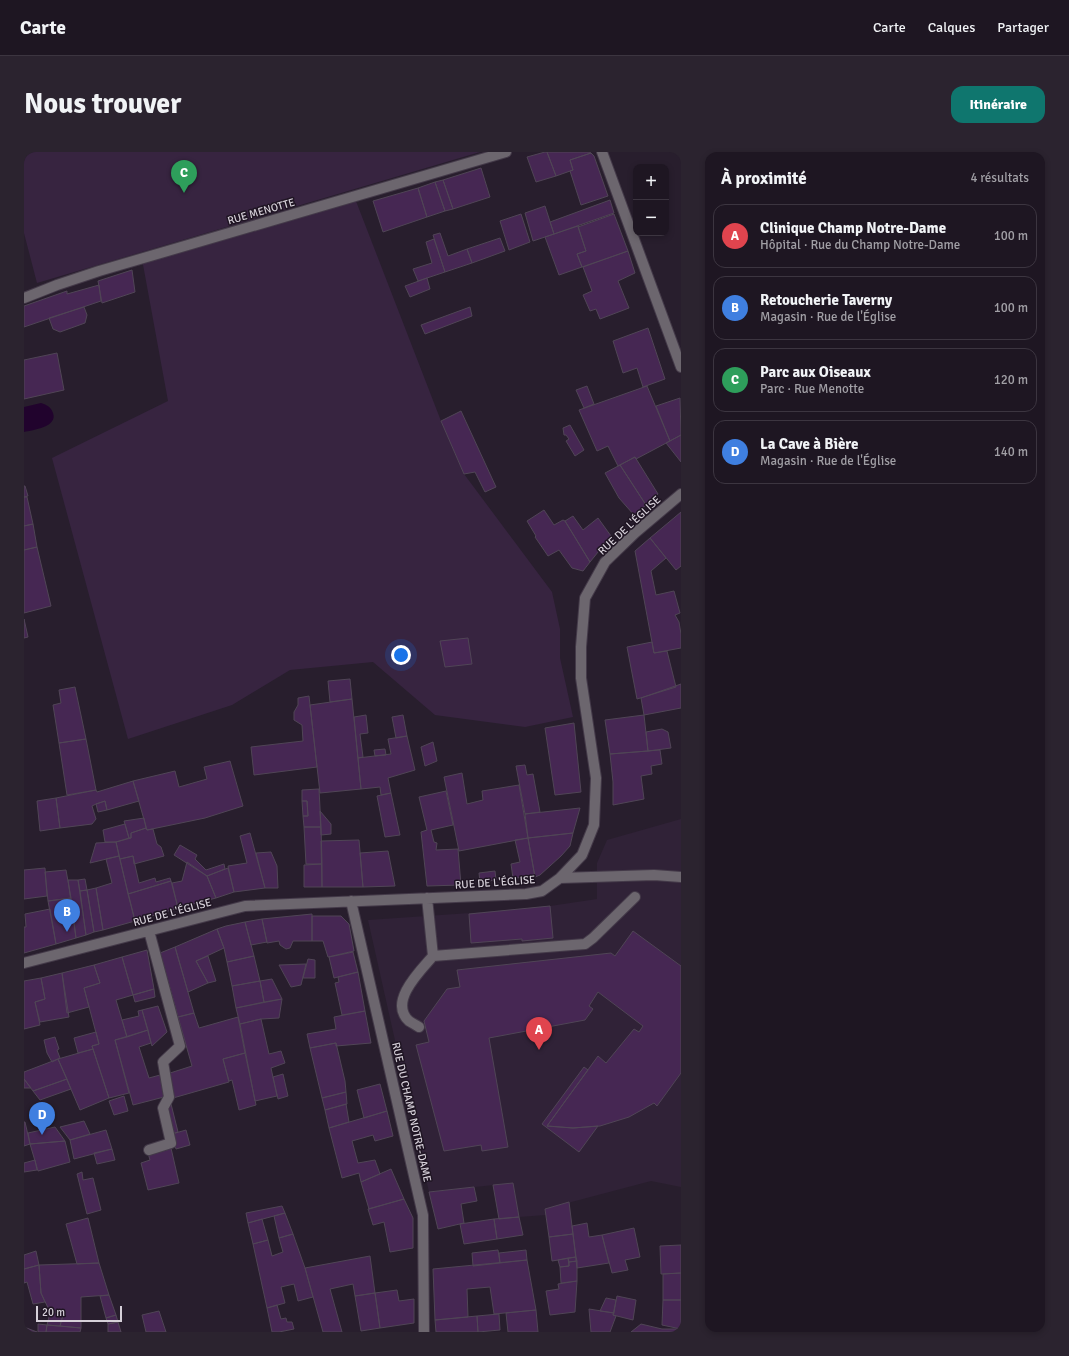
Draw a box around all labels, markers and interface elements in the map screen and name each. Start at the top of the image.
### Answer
text: Carte [20,16,66,40]
text: Carte [873,19,906,36]
text: Calques [928,19,975,36]
text: Partager [997,19,1049,36]
button: Itinéraire [951,86,1045,123]
text: Nous trouver [24,87,181,121]
pin: C [171,160,197,193]
map controls [633,164,669,236]
button: + [633,164,669,200]
text: À proximité [721,168,807,189]
text: 4 résultats [970,170,1029,186]
street label: RUE MENOTTE [226,196,296,227]
button: − [633,200,669,236]
text: Clinique Champ Notre-Dame [760,219,946,237]
text: A [731,228,739,244]
text: 100 m [994,228,1028,244]
text: Hôpital · Rue du Champ Notre-Dame [760,237,960,253]
text: Retoucherie Taverny [760,291,892,309]
text: B [731,300,739,316]
text: 100 m [994,300,1028,316]
text: Magasin · Rue de l'Église [760,309,896,325]
text: Parc aux Oiseaux [760,363,871,381]
text: C [731,372,739,388]
text: 120 m [994,372,1028,388]
text: Parc · Rue Menotte [760,381,864,397]
text: La Cave à Bière [760,435,859,453]
text: D [731,444,739,460]
text: 140 m [994,444,1028,460]
text: Magasin · Rue de l'Église [760,453,896,469]
street label: RUE DE L'ÉGLISE [595,492,663,558]
your location [391,645,411,665]
street label: RUE DE L'ÉGLISE [454,872,536,892]
street label: RUE DE L'ÉGLISE [131,895,213,929]
pin: B [54,899,80,932]
pin: A [526,1017,552,1050]
street label: RUE DU CHAMP NOTRE-DAME [389,1041,434,1183]
pin: D [29,1102,55,1135]
scale bar [36,1304,122,1323]
text: 20 m [42,1306,65,1319]

